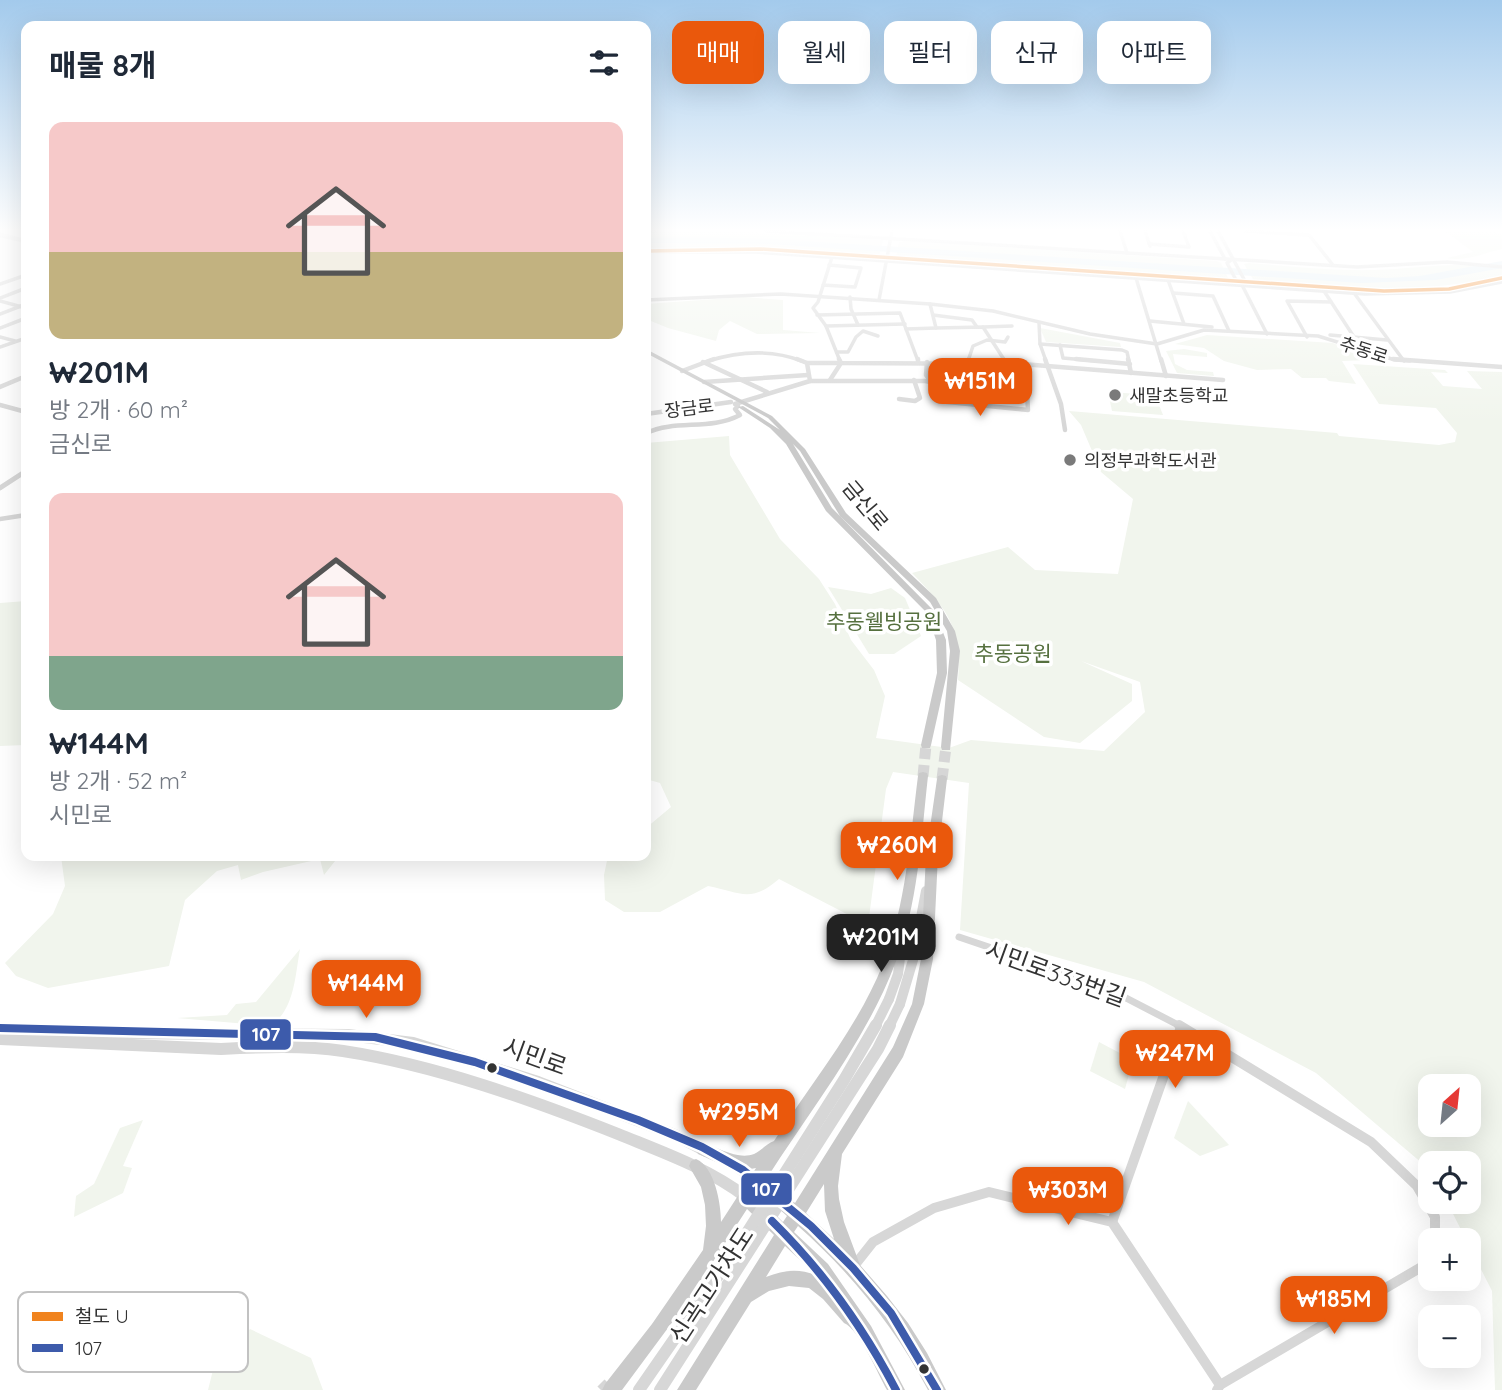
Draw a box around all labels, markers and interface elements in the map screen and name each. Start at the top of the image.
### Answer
chip: 매매 [672,21,764,84]
chip: 월세 [778,21,870,84]
chip: 필터 [884,21,977,84]
chip: 신규 [991,21,1083,84]
chip: 아파트 [1097,21,1211,84]
icon: filters [585,44,623,82]
text: 매물 8개 [49,46,157,84]
icon: home [273,168,399,294]
street label: 추동로 [1337,331,1391,369]
text: ₩201M [49,353,149,391]
pin: ₩151M [931,358,1029,418]
text: ₩151M [944,366,1016,395]
place label: 새말초등학교 [1129,384,1228,407]
marker: 새말초등학교 [1107,387,1123,403]
street label: 장금로 [663,394,715,422]
text: 방 2개 · 60 m² [49,395,188,424]
text: 금신로 [49,429,112,458]
place label: 의정부과학도서관 [1084,449,1217,472]
marker: 의정부과학도서관 [1062,452,1078,468]
street label: 금신로 [837,474,895,536]
icon: home [273,539,399,665]
park label: 추동웰빙공원 [826,608,942,634]
park label: 추동공원 [974,640,1052,666]
text: ₩144M [49,724,149,762]
text: 방 2개 · 52 m² [49,766,187,795]
text: 시민로 [49,800,112,829]
pin: ₩260M [848,822,946,882]
text: ₩260M [857,830,937,859]
pin: ₩201M [832,914,930,974]
text: ₩201M [843,922,919,951]
street label: 시민로333번길 [981,934,1131,1012]
pin: ₩144M [317,960,415,1020]
text: ₩144M [328,968,404,997]
line badge: 107 [239,1018,292,1051]
text: 107 [252,1022,280,1046]
pin: ₩247M [1126,1030,1224,1090]
street label: 시민로 [499,1031,571,1081]
text: ₩247M [1135,1038,1215,1067]
unlabelled marker [485,1061,499,1075]
north arrow [1418,1074,1480,1138]
map controls [1418,1074,1481,1368]
pin: ₩295M [690,1090,788,1149]
text: ₩295M [699,1097,779,1126]
button: locate [1418,1151,1481,1214]
pin: ₩303M [1019,1168,1117,1227]
line badge: 107 [740,1172,793,1206]
text: ₩303M [1028,1175,1108,1204]
text: 107 [752,1177,780,1201]
street label: 신곡고가차도 [662,1221,760,1349]
button: + [1418,1228,1481,1291]
pin: ₩185M [1285,1276,1383,1336]
text: ₩185M [1296,1284,1372,1313]
legend [18,1292,248,1372]
text: 철도 U [75,1304,129,1328]
button: − [1418,1305,1481,1368]
text: 107 [75,1336,102,1360]
unlabelled marker [917,1362,931,1376]

